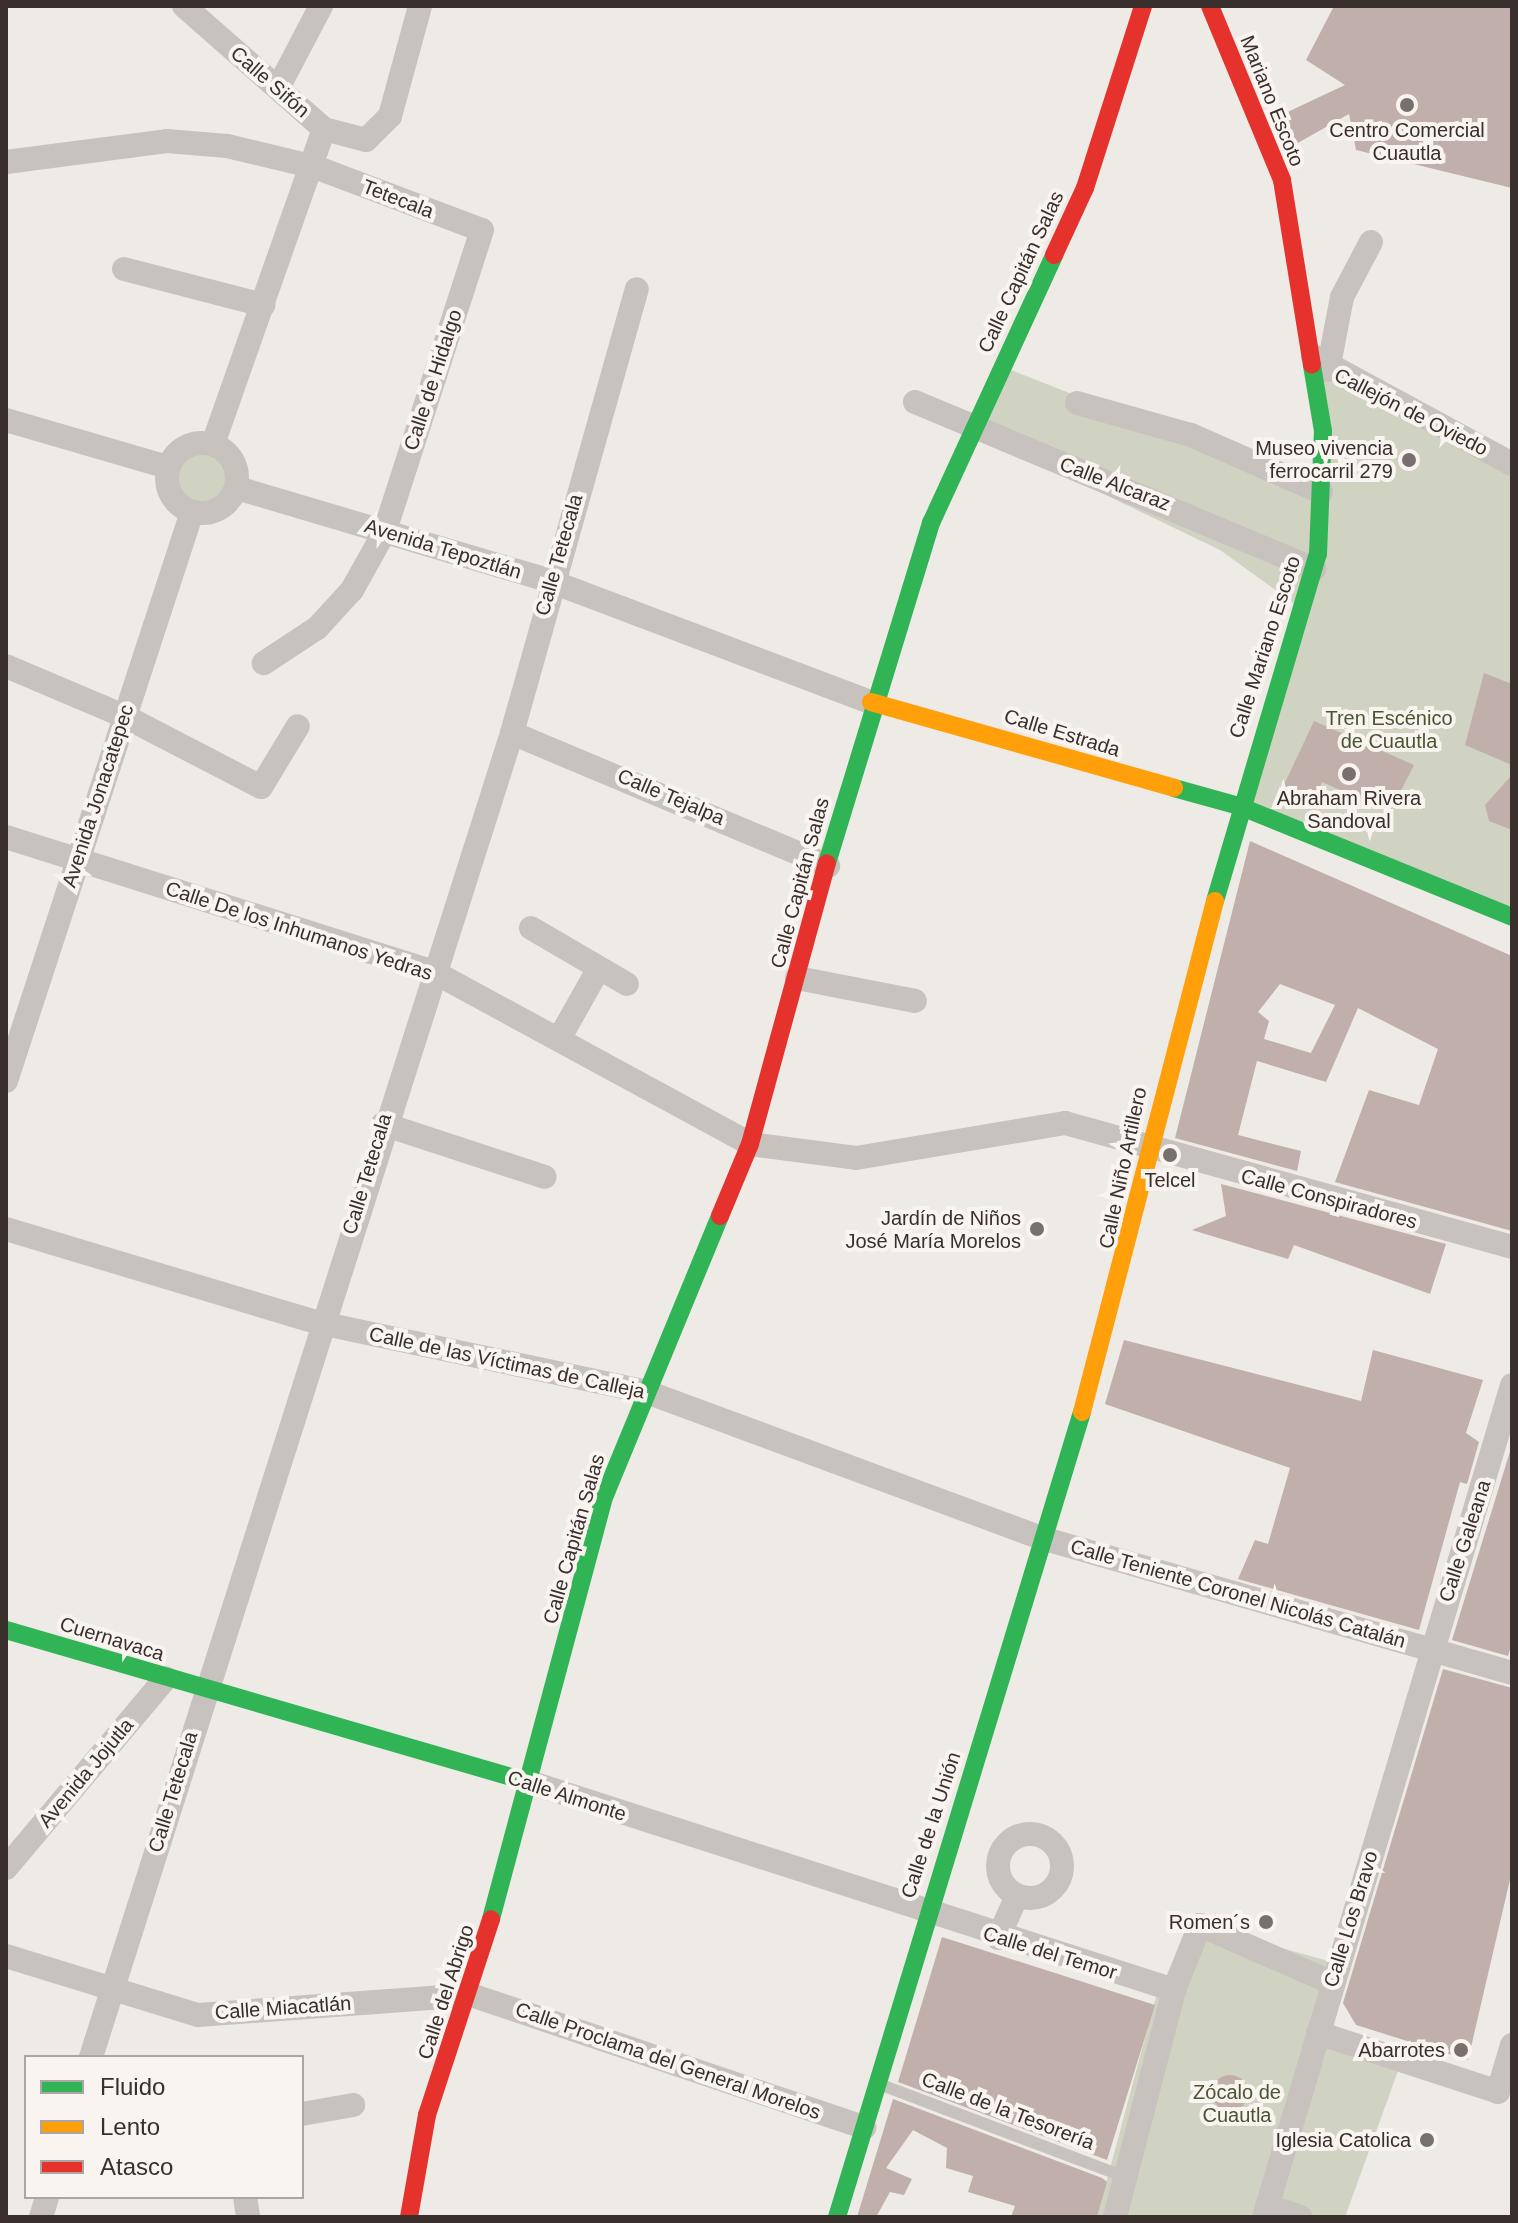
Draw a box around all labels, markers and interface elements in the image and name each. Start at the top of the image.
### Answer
street label: Mariano Escoto [1235,32,1309,170]
street label: Calle Sifón [226,41,314,123]
marker: Centro Comercial Cuautla [1398,96,1416,114]
place label: Centro Comercial Cuautla [1329,118,1485,165]
street label: Tetecala [359,174,437,224]
street label: Calle Capitán Salas [973,187,1069,357]
street label: Calle de Hidalgo [399,307,467,453]
street label: Callejón de Oviedo [1330,363,1492,461]
place label: Museo vivencia ferrocarril 279 [1255,436,1393,483]
marker: Museo vivencia ferrocarril 279 [1400,451,1418,469]
street label: Calle Alcaraz [1056,452,1174,516]
street label: Calle Tetecala [530,491,588,619]
street label: Avenida Tepoztlán [362,514,524,584]
street label: Calle Mariano Escoto [1224,553,1306,741]
street label: Avenida Jonacatepec [57,702,139,890]
street label: Calle Estrada [1001,704,1123,762]
park label: Tren Escénico de Cuautla [1325,706,1453,753]
street label: Calle Tejalpa [614,764,728,830]
marker: Abraham Rivera Sandoval [1340,765,1358,783]
place label: Abraham Rivera Sandoval [1277,786,1421,833]
street label: Calle Capitán Salas [766,795,834,971]
street label: Calle De los Inhumanos Yedras [162,876,436,986]
street label: Calle Niño Artillero [1094,1085,1152,1251]
street label: Calle Tetecala [337,1110,397,1238]
marker: Telcel [1161,1146,1179,1164]
street label: Calle Conspiradores [1238,1164,1420,1234]
place label: Telcel [1144,1168,1196,1192]
place label: Jardín de Niños José María Morelos [845,1206,1021,1253]
marker: Jardín de Niños José María Morelos [1028,1220,1046,1238]
street label: Calle de las Víctimas de Calleja [367,1322,647,1404]
street label: Calle Capitán Salas [538,1451,610,1627]
street label: Calle Galeana [1434,1477,1496,1605]
street label: Calle Teniente Coronel Nicolás Catalán [1067,1535,1409,1653]
street label: Cuernavaca [57,1612,167,1666]
street label: Avenida Jojutla [33,1713,139,1833]
street label: Calle Tetecala [143,1728,203,1856]
street label: Calle de la Unión [896,1749,966,1901]
street label: Calle Almonte [504,1765,630,1827]
street label: Calle Los Bravo [1319,1848,1383,1990]
place label: Romen´s [1169,1910,1250,1934]
marker: Romen´s [1257,1913,1275,1931]
street label: Calle del Abrigo [413,1921,479,2063]
street label: Calle del Temor [980,1921,1120,1985]
street label: Calle Miacatlán [214,1991,352,2025]
street label: Calle Proclama del General Morelos [512,1997,824,2125]
place label: Abarrotes [1358,2038,1445,2062]
marker: Abarrotes [1452,2041,1470,2059]
legend [24,2055,304,2199]
street label: Calle de la Tesorería [918,2067,1098,2155]
text: Fluido [100,2073,165,2100]
park label: Zócalo de Cuautla [1193,2080,1281,2127]
text: Lento [100,2113,160,2140]
place label: Iglesia Catolica [1275,2128,1411,2152]
marker: Iglesia Catolica [1418,2131,1436,2149]
text: Atasco [100,2153,173,2180]

